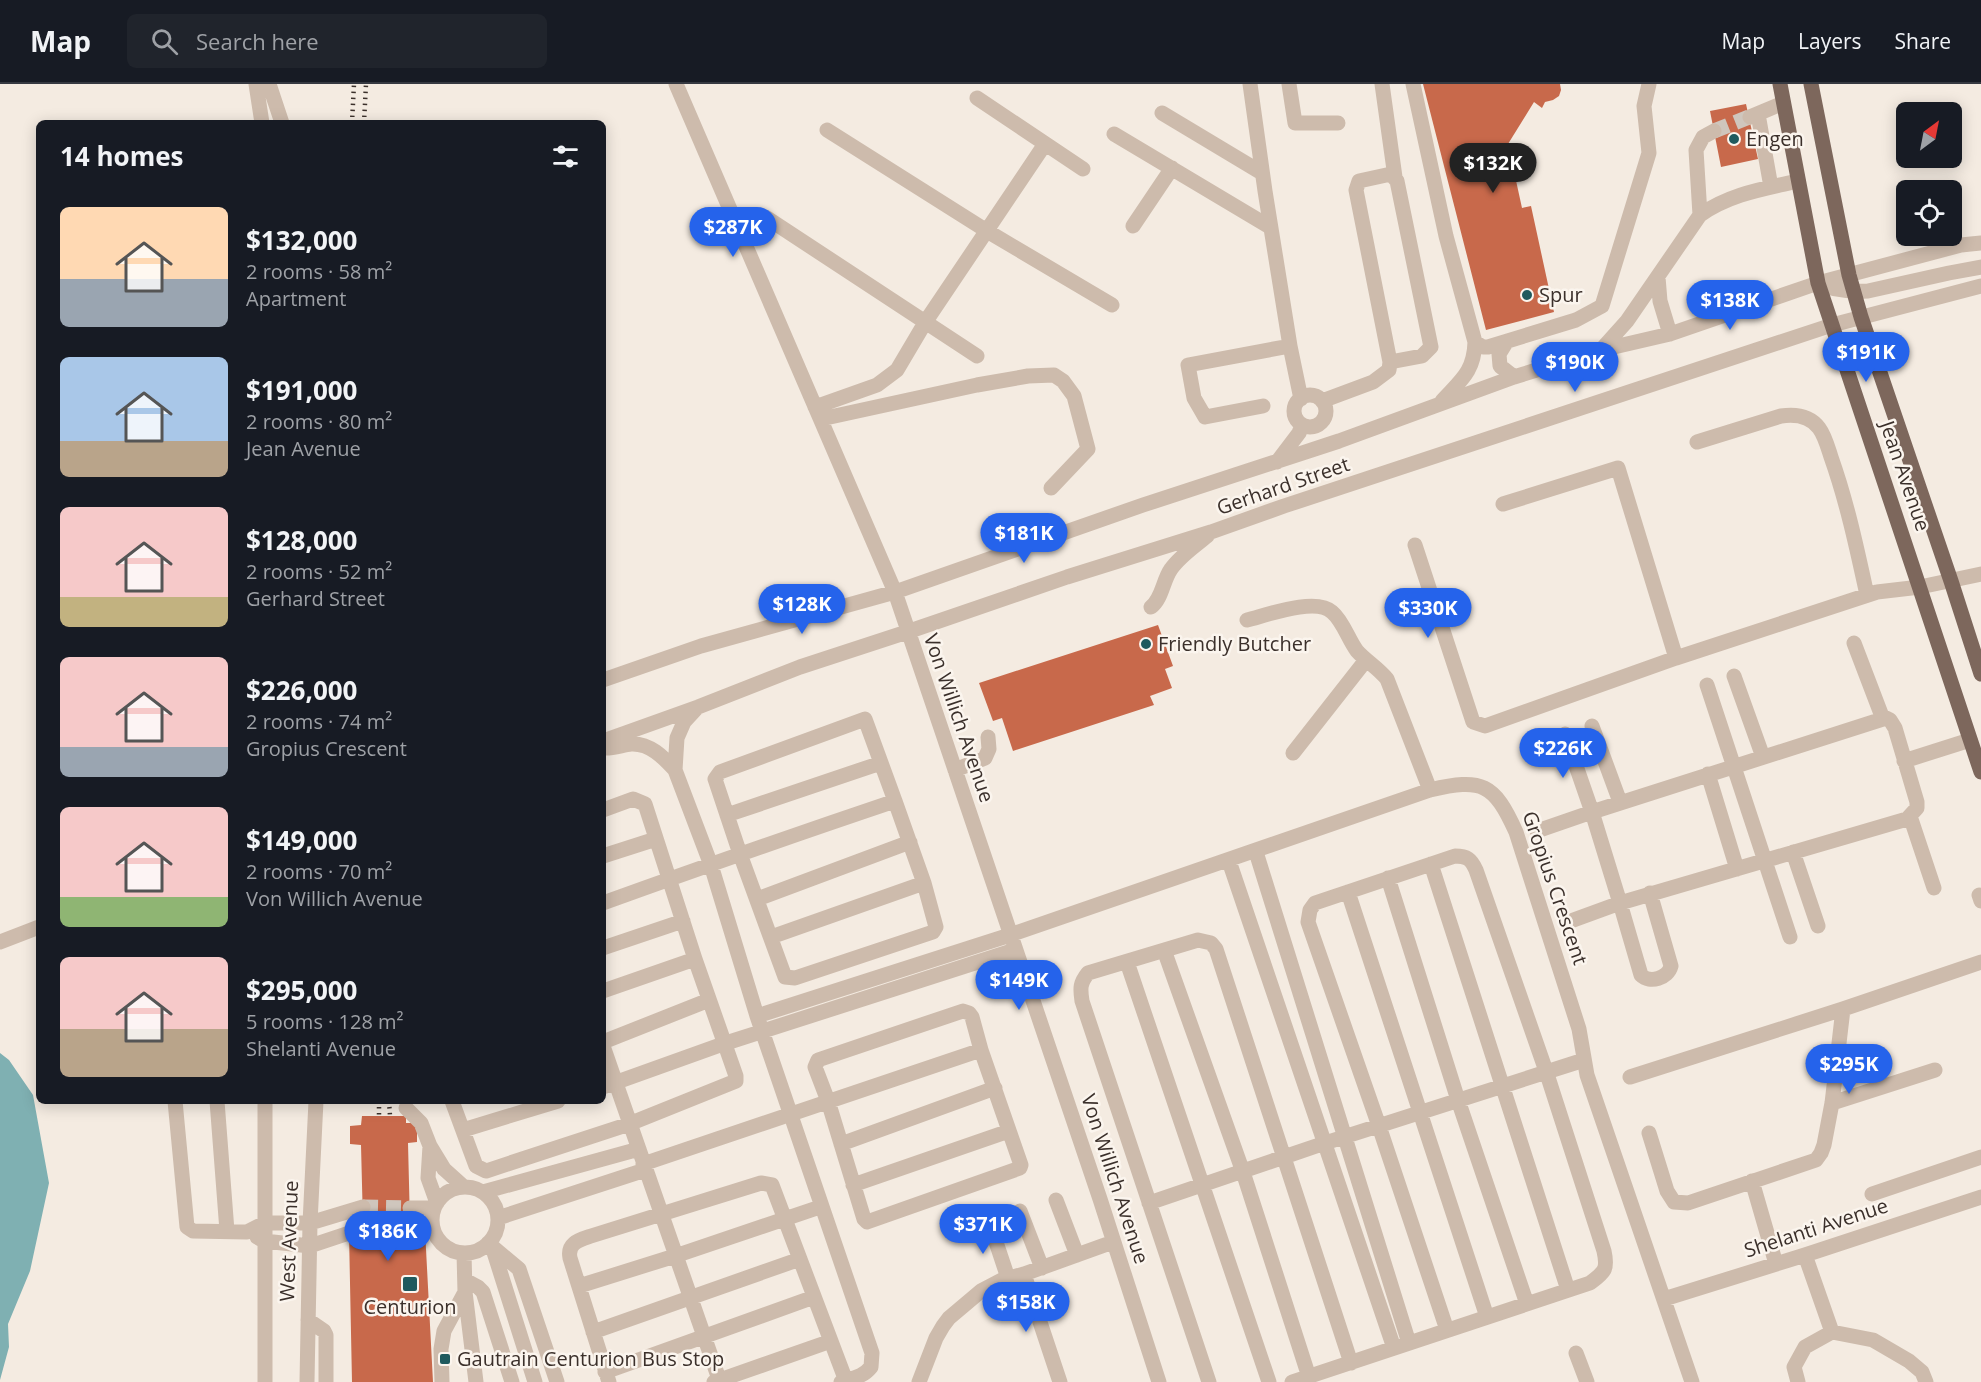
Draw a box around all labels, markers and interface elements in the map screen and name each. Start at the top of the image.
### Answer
search box [127,14,547,68]
text: Map [30,22,91,60]
icon: search [148,25,181,58]
text: Search here [196,26,319,56]
text: Map [1722,27,1765,55]
text: Layers [1798,27,1862,55]
text: Share [1895,27,1951,55]
north arrow [1896,102,1962,168]
map controls [1896,102,1962,246]
place label: Engen [1746,125,1804,152]
marker: Engen [1727,132,1741,146]
text: 14 homes [60,138,184,174]
icon: filters [549,140,582,173]
pin: $132K [1451,143,1535,194]
text: $132K [1463,149,1523,176]
button: locate [1896,180,1962,246]
pin: $287K [691,207,775,258]
text: $287K [703,213,763,240]
text: $132,000 [246,222,357,258]
icon: home [108,231,180,303]
text: 2 rooms · 58 m² [246,258,392,285]
pin: $138K [1688,280,1772,331]
place label: Spur [1539,281,1583,308]
text: Apartment [246,285,346,312]
text: $138K [1700,286,1760,313]
marker: Spur [1520,288,1534,302]
pin: $191K [1824,332,1908,383]
text: $191K [1836,338,1896,365]
pin: $190K [1533,342,1617,393]
text: $190K [1545,348,1605,375]
text: $191,000 [246,372,357,408]
icon: home [108,381,180,453]
text: 2 rooms · 80 m² [246,408,392,435]
street label: Jean Avenue [1873,415,1937,535]
text: Jean Avenue [246,435,361,462]
street label: Gerhard Street [1213,450,1353,521]
pin: $181K [982,513,1066,564]
text: $181K [994,519,1054,546]
text: $128,000 [246,522,357,558]
icon: home [108,531,180,603]
text: 2 rooms · 52 m² [246,558,392,585]
pin: $128K [760,584,844,635]
text: Gerhard Street [246,585,385,612]
pin: $330K [1386,588,1470,639]
text: $128K [772,590,832,617]
text: $330K [1398,594,1458,621]
street label: Von Willich Avenue [918,630,1001,806]
place label: Friendly Butcher [1158,630,1311,657]
marker: Friendly Butcher [1139,637,1153,651]
text: $226,000 [246,672,357,708]
icon: home [108,681,180,753]
text: 2 rooms · 74 m² [246,708,392,735]
pin: $226K [1521,728,1605,779]
text: $226K [1533,734,1593,761]
text: Gropius Crescent [246,735,407,762]
street label: Gropius Crescent [1517,807,1594,968]
text: $149,000 [246,822,357,858]
icon: home [108,831,180,903]
text: 2 rooms · 70 m² [246,858,392,885]
text: Von Willich Avenue [246,885,423,912]
pin: $149K [977,960,1061,1011]
text: $149K [989,966,1049,993]
text: $295,000 [246,972,357,1008]
icon: home [108,981,180,1053]
text: 5 rooms · 128 m² [246,1008,404,1035]
text: Shelanti Avenue [246,1035,396,1062]
pin: $295K [1807,1044,1891,1095]
text: $295K [1819,1050,1879,1077]
street label: Von Willich Avenue [1075,1091,1156,1267]
street label: West Avenue [273,1180,304,1302]
street label: Shelanti Avenue [1740,1192,1891,1264]
pin: $371K [941,1204,1025,1255]
text: $371K [953,1210,1013,1237]
pin: $186K [346,1211,430,1262]
text: $186K [358,1217,418,1244]
marker: Centurion [401,1275,419,1293]
pin: $158K [984,1282,1068,1333]
text: $158K [996,1288,1056,1315]
place label: Centurion [363,1293,457,1320]
place label: Gautrain Centurion Bus Stop [457,1345,724,1372]
marker: Gautrain Centurion Bus Stop [438,1352,452,1366]

